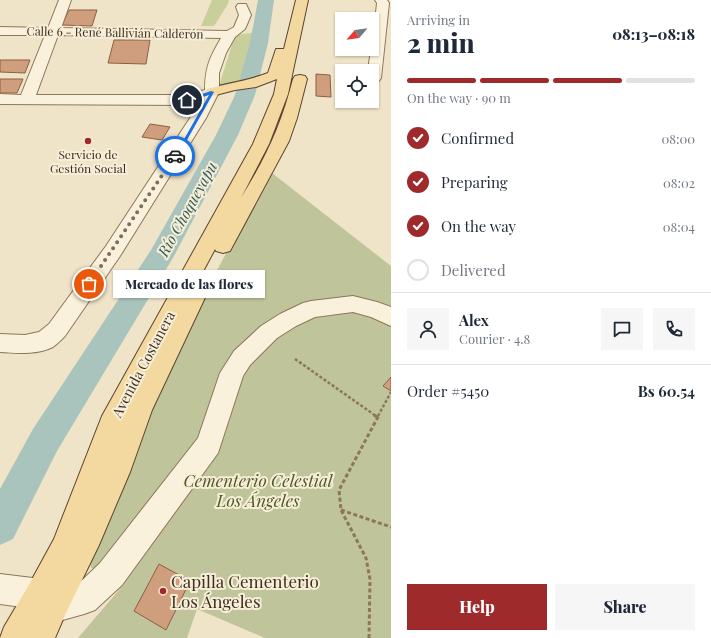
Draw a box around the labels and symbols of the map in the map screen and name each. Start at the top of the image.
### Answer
north arrow [335,12,379,56]
street label: Calle 6 - René Ballivián Calderón [26,22,204,42]
pin [170,83,204,117]
marker: Servicio de Gestión Social [83,136,93,146]
courier [155,136,195,176]
place label: Servicio de Gestión Social [50,146,127,176]
water label: Río Choqueyapu [152,158,221,261]
pin [72,267,106,301]
callout: Mercado de las flores [113,270,265,298]
street label: Avenida Costanera [107,308,179,421]
park label: Cementerio Celestial Los Ángeles [183,469,334,511]
place label: Capilla Cementerio Los Ángeles [171,570,319,612]
marker: Capilla Cementerio Los Ángeles [158,586,168,596]

